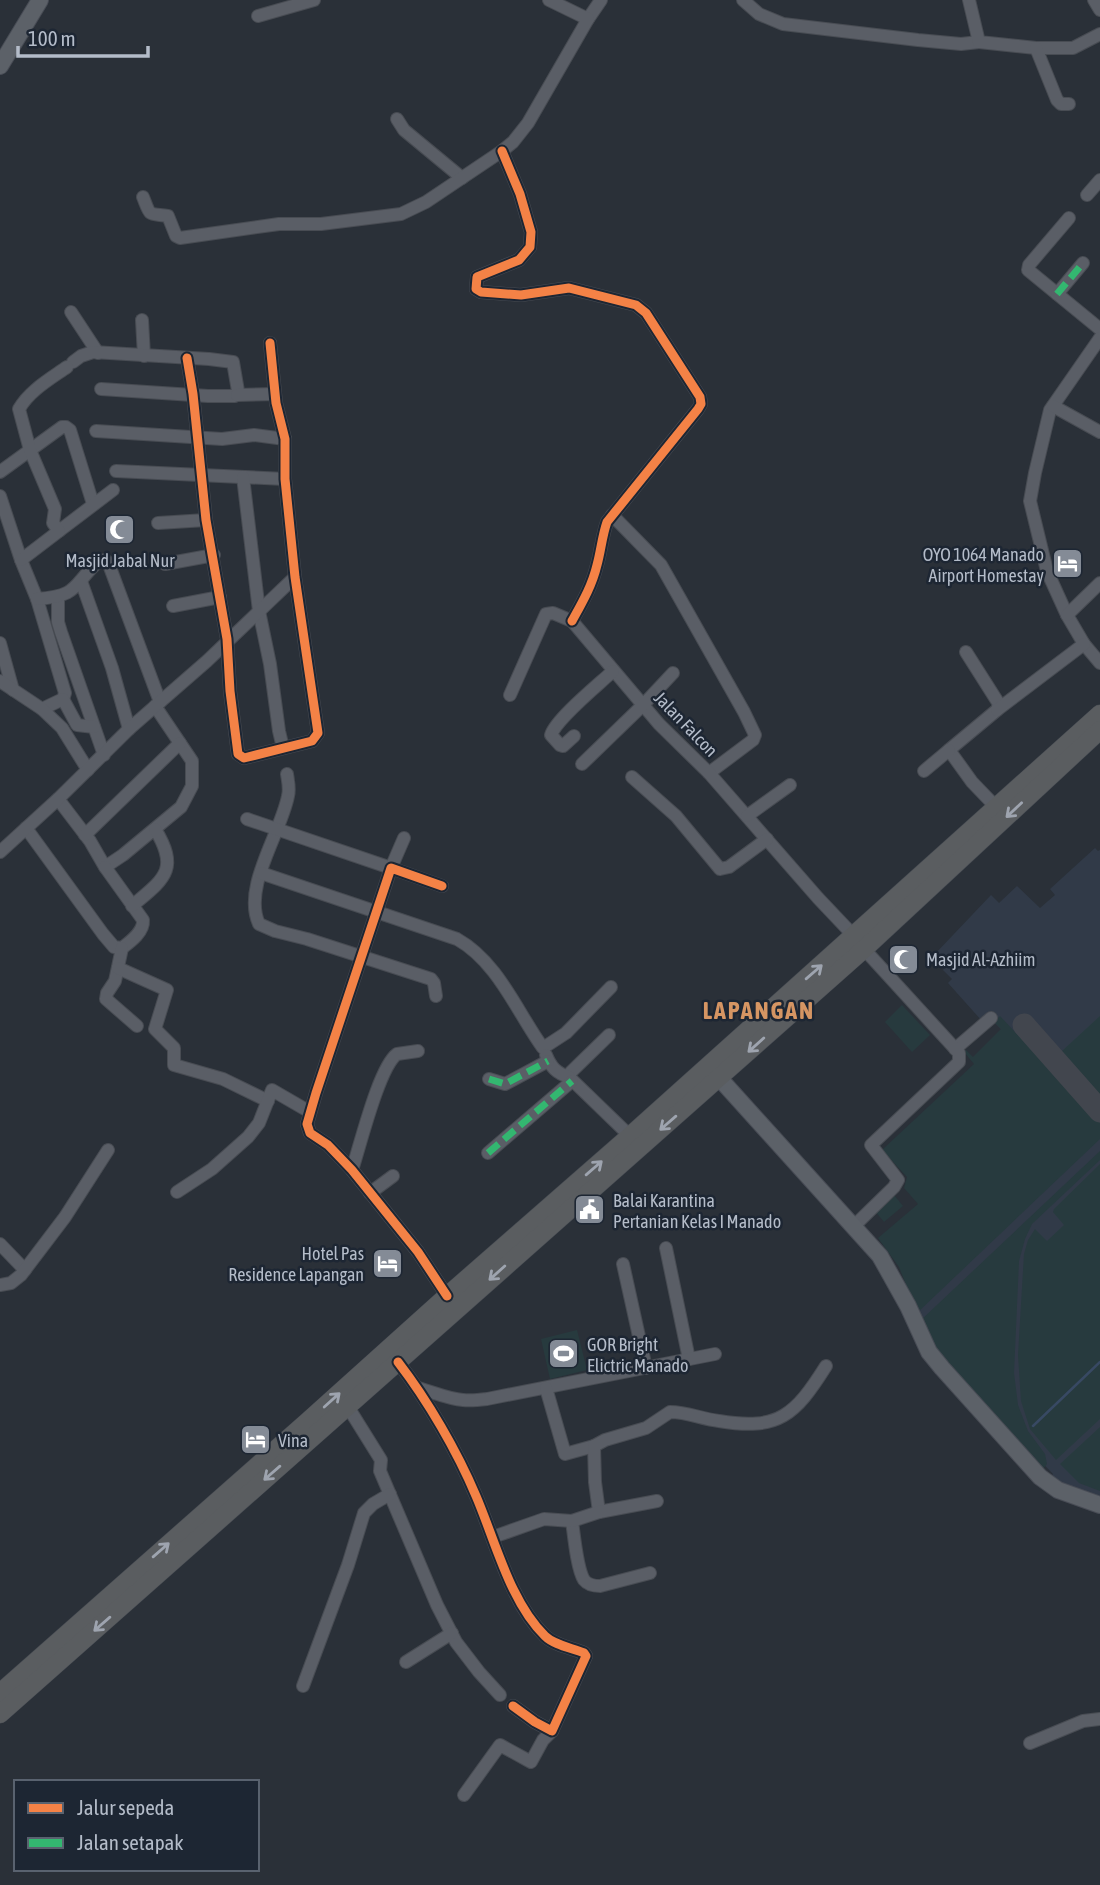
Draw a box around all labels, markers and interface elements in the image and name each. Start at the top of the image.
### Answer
scale bar [18,14,147,58]
text: 100 m [28,26,76,50]
mosque icon: Masjid Jabal Nur [103,513,137,547]
place label: OYO 1064 Manado Airport Homestay [923,544,1044,586]
hotel icon: OYO 1064 Manado Airport Homestay [1050,547,1084,581]
place label: Masjid Jabal Nur [66,550,175,571]
street label: Jalan Falcon [650,687,722,761]
one-way arrow [1005,802,1023,818]
mosque icon: Masjid Al-Azhiim [886,942,920,976]
place label: Masjid Al-Azhiim [926,949,1035,970]
one-way arrow [805,964,823,980]
district label: LAPANGAN [703,997,815,1024]
one-way arrow [747,1037,765,1053]
one-way arrow [659,1115,677,1131]
one-way arrow [585,1160,603,1176]
place label: Balai Karantina Pertanian Kelas I Manado [613,1190,781,1232]
public building icon: Balai Karantina Pertanian Kelas I Manado [573,1193,607,1227]
place label: Hotel Pas Residence Lapangan [228,1243,364,1285]
hotel icon: Hotel Pas Residence Lapangan [370,1246,404,1280]
one-way arrow [489,1265,507,1281]
place label: GOR Bright Elictric Manado [587,1334,689,1376]
sports icon: GOR Bright Elictric Manado [547,1337,581,1371]
one-way arrow [323,1392,341,1408]
hotel icon: Vina [238,1423,272,1457]
place label: Vina [278,1430,308,1451]
one-way arrow [264,1465,282,1481]
one-way arrow [152,1543,170,1559]
one-way arrow [93,1616,111,1632]
legend [14,1780,259,1871]
text: Jalur sepeda [77,1795,174,1819]
text: Jalan setapak [77,1830,184,1854]

